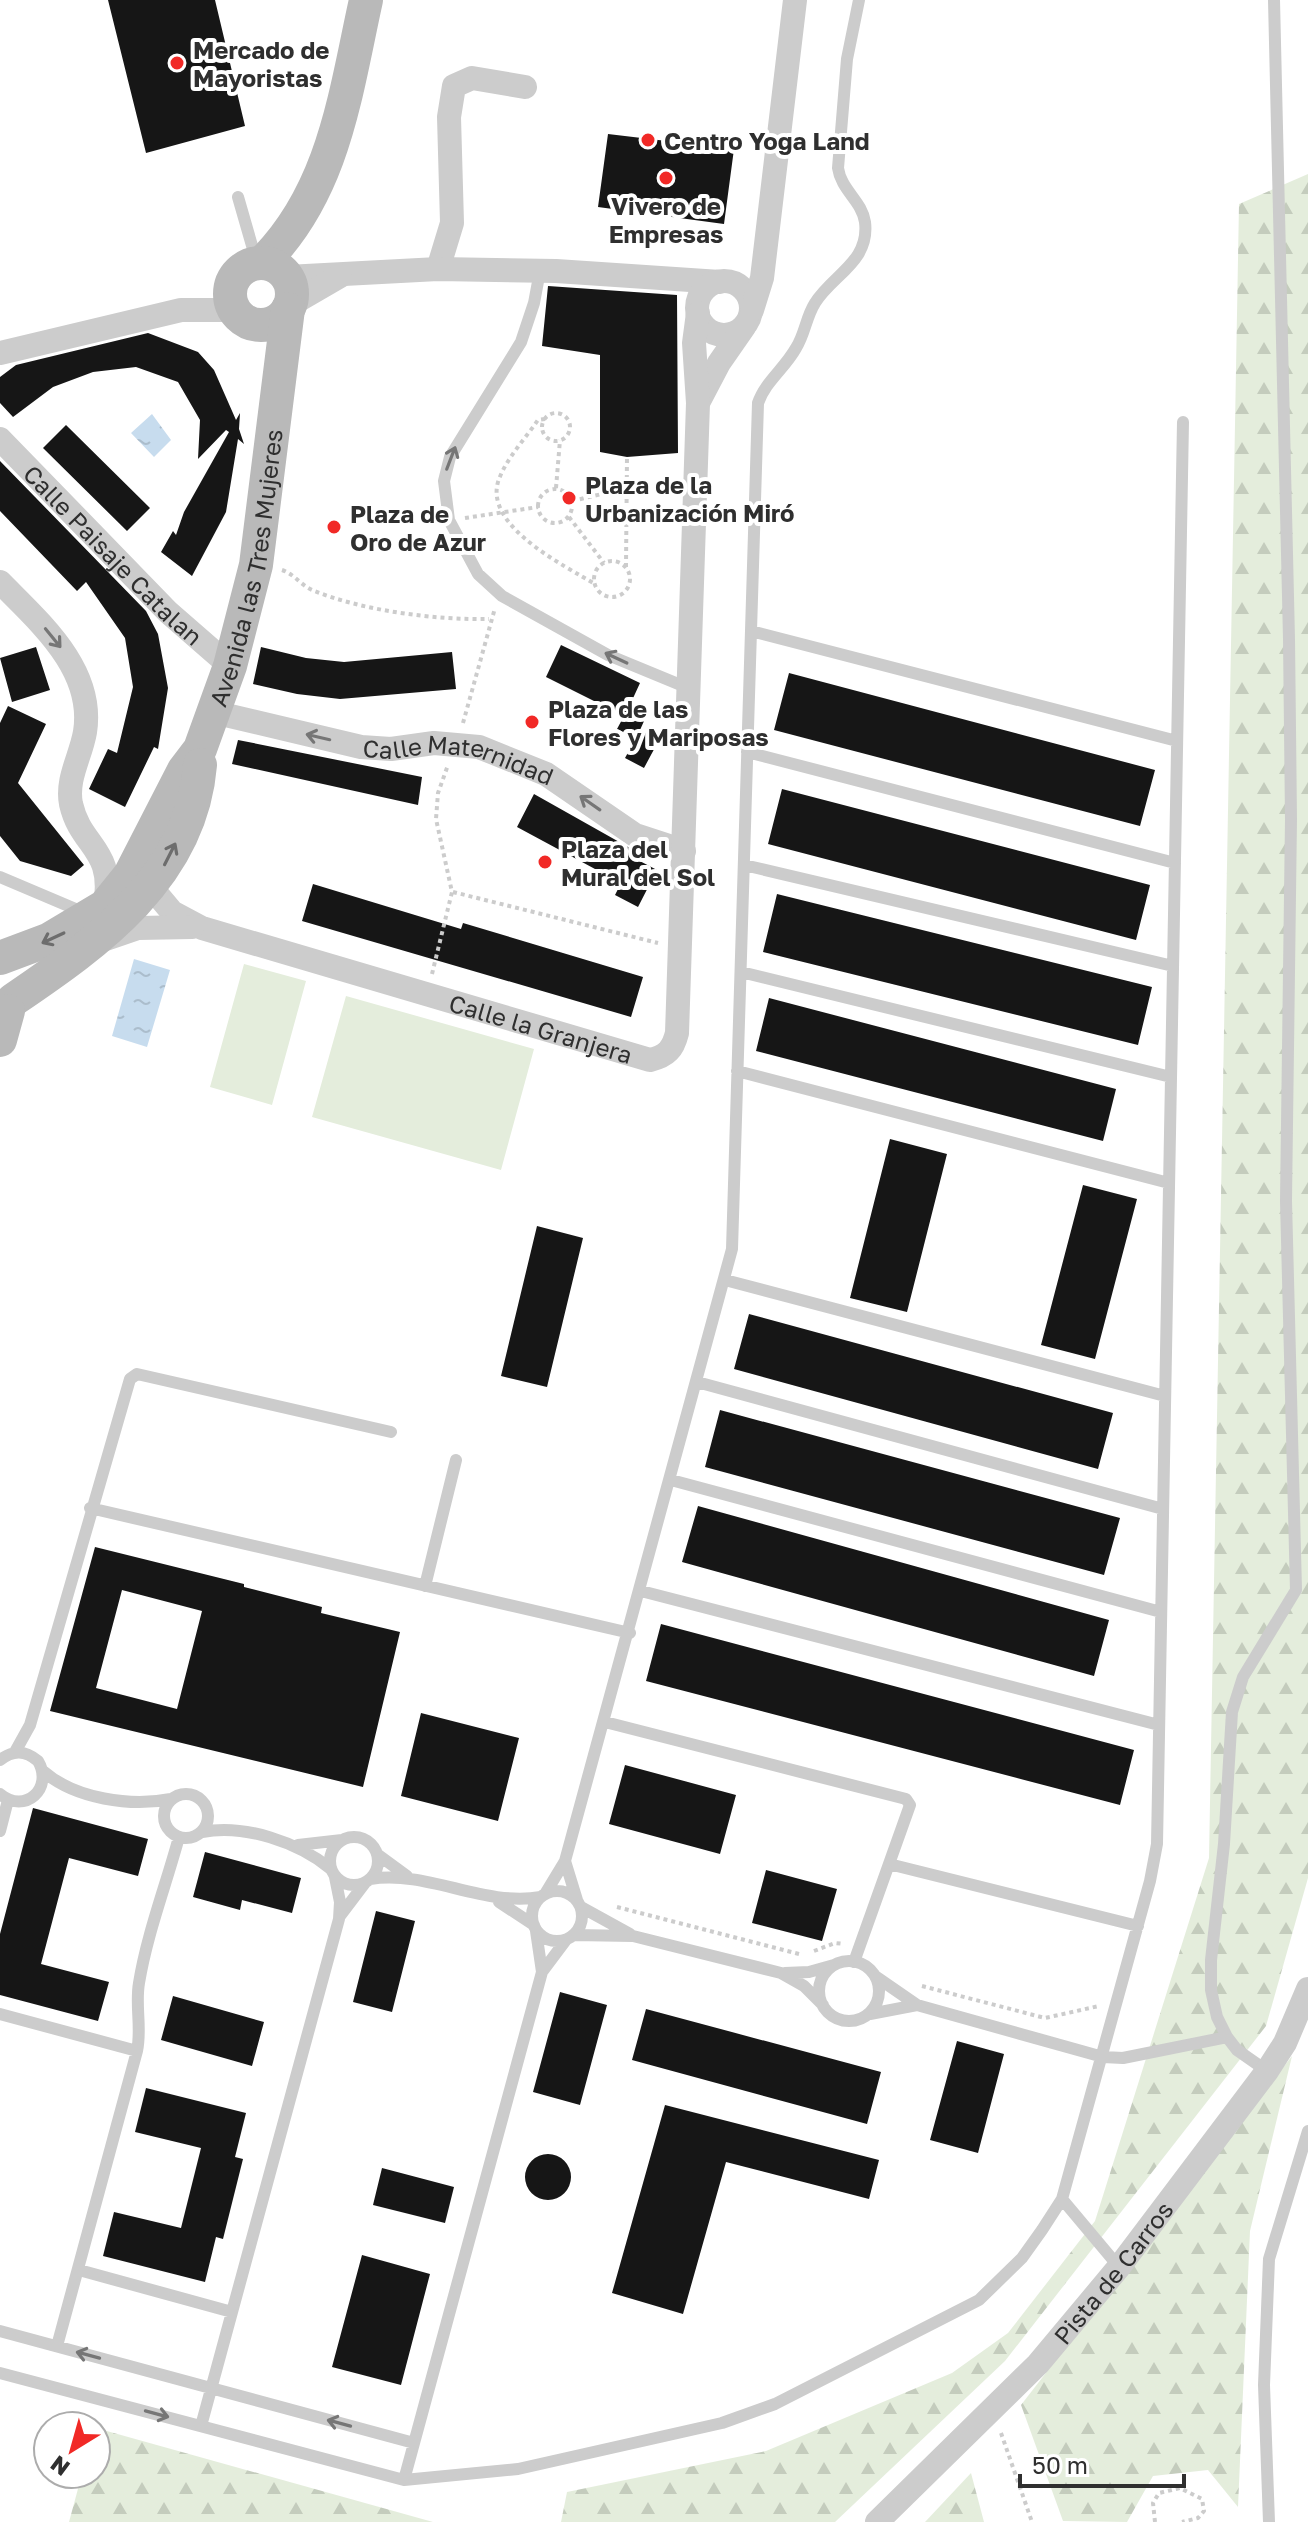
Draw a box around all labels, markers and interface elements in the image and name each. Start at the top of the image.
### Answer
place label: Mercado de Mayoristas [193,35,329,92]
marker: Mercado de Mayoristas [168,54,186,72]
place label: Centro Yoga Land [664,126,870,155]
marker: Centro Yoga Land [639,131,657,149]
marker: Vivero de Empresas [657,169,675,187]
place label: Vivero de Empresas [609,191,723,248]
street label: Avenida las Tres Mujeres [202,427,287,710]
one-way arrow [445,446,459,471]
street label: Calle Paisaje Catalan [18,458,209,650]
place label: Plaza de la Urbanización Miró [585,470,794,527]
marker: Plaza de la Urbanización Miró [560,489,578,507]
place label: Plaza de Oro de Azur [350,499,486,556]
marker: Plaza de Oro de Azur [325,518,343,536]
one-way arrow [44,628,62,649]
one-way arrow [604,650,628,665]
place label: Plaza de las Flores y Mariposas [548,694,769,751]
marker: Plaza de las Flores y Mariposas [523,713,541,731]
one-way arrow [306,728,332,743]
street label: Calle Maternidad [362,728,558,790]
one-way arrow [580,795,602,811]
place label: Plaza del Mural del Sol [561,834,715,891]
one-way arrow [162,842,178,866]
marker: Plaza del Mural del Sol [536,853,554,871]
one-way arrow [41,931,65,946]
street label: Calle la Granjera [446,987,636,1069]
street label: Pista de Carros [1047,2195,1178,2349]
one-way arrow [75,2346,101,2361]
one-way arrow [143,2408,169,2423]
north arrow [32,2410,112,2490]
one-way arrow [326,2414,352,2429]
scale bar [1020,2438,1184,2488]
text: 50 m [1032,2450,1088,2479]
text: N [45,2451,74,2482]

